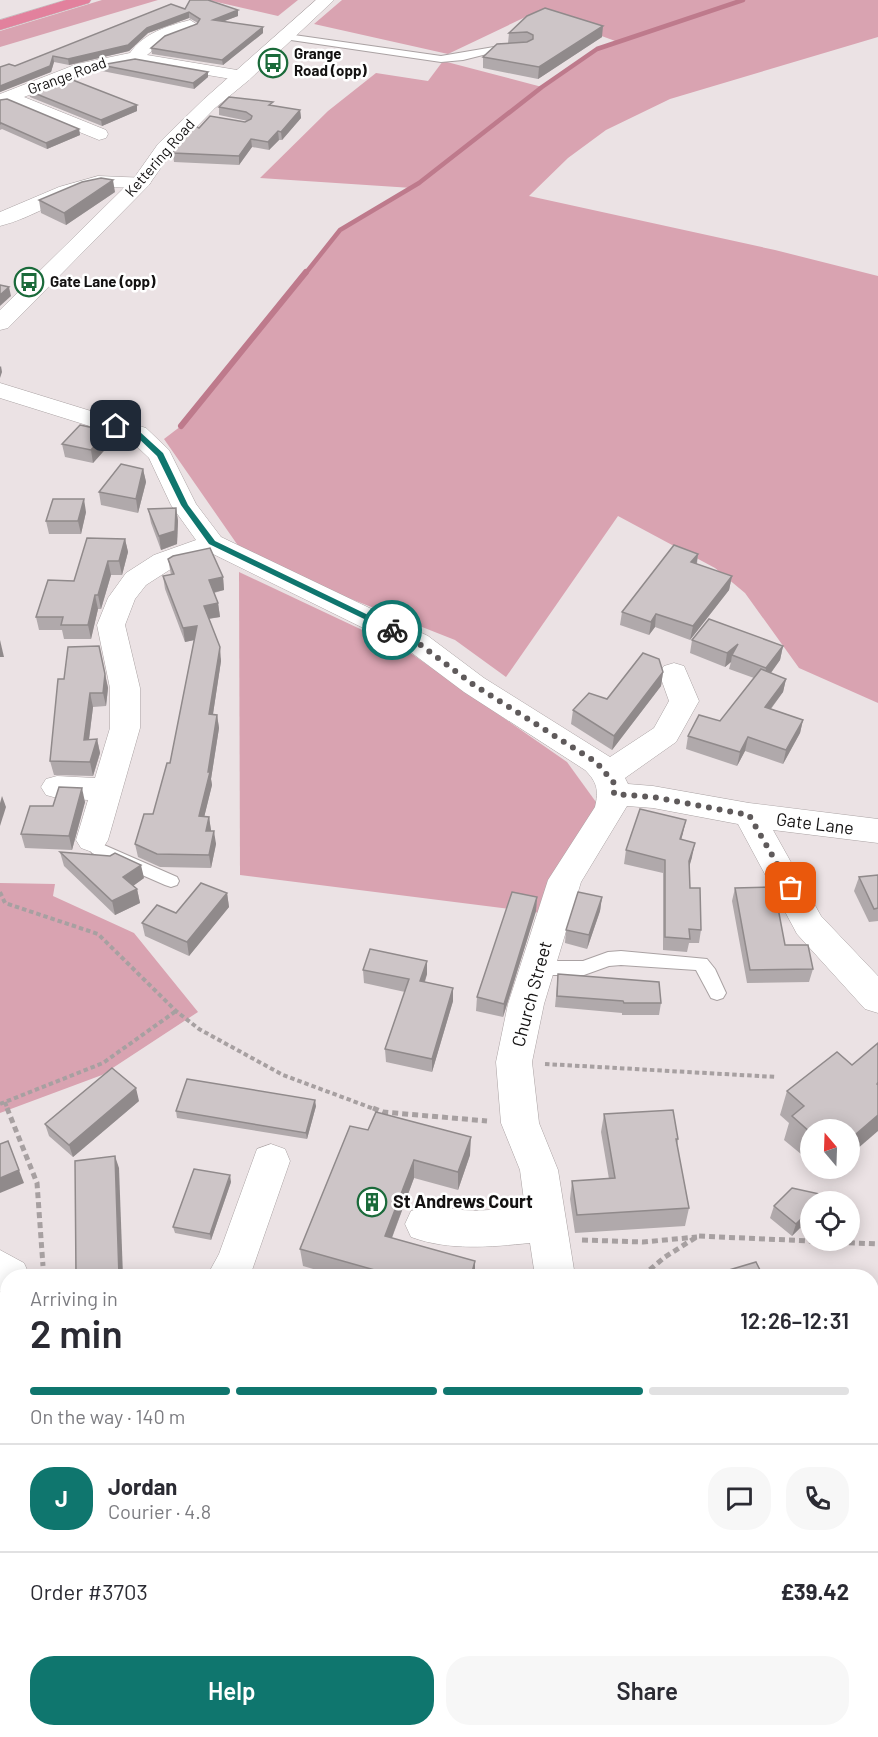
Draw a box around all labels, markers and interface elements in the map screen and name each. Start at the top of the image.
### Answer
place label: Grange Road (opp) [294,44,367,79]
bus stop icon: Grange Road (opp) [257,47,289,79]
street label: Grange Road [25,52,109,98]
street label: Kettering Road [121,115,198,200]
bus stop icon: Gate Lane (opp) [13,266,45,298]
place label: Gate Lane (opp) [50,272,156,290]
pin [90,400,141,451]
icon: home [99,409,132,442]
courier [362,600,422,660]
icon: bike [376,614,409,647]
street label: Gate Lane [775,807,855,839]
pin [765,862,816,913]
icon: bag [774,871,807,904]
street label: Church Street [506,938,556,1049]
north arrow [800,1119,860,1179]
map controls [800,1119,860,1251]
building icon: St Andrews Court [356,1186,388,1218]
place label: St Andrews Court [393,1190,533,1212]
button: locate [800,1191,860,1251]
text: Arriving in [30,1286,118,1310]
text: 12:26–12:31 [740,1307,849,1333]
text: 2 min [30,1309,123,1356]
text: On the way · 140 m [30,1404,185,1428]
button: chat [708,1467,771,1530]
button: phone [786,1467,849,1530]
text: Jordan [108,1473,177,1499]
text: J [55,1485,68,1511]
text: Courier · 4.8 [108,1499,211,1523]
text: Order #3703 [30,1578,148,1604]
text: £39.42 [780,1578,849,1604]
button: Help [30,1656,434,1725]
button: Share [446,1656,849,1725]

